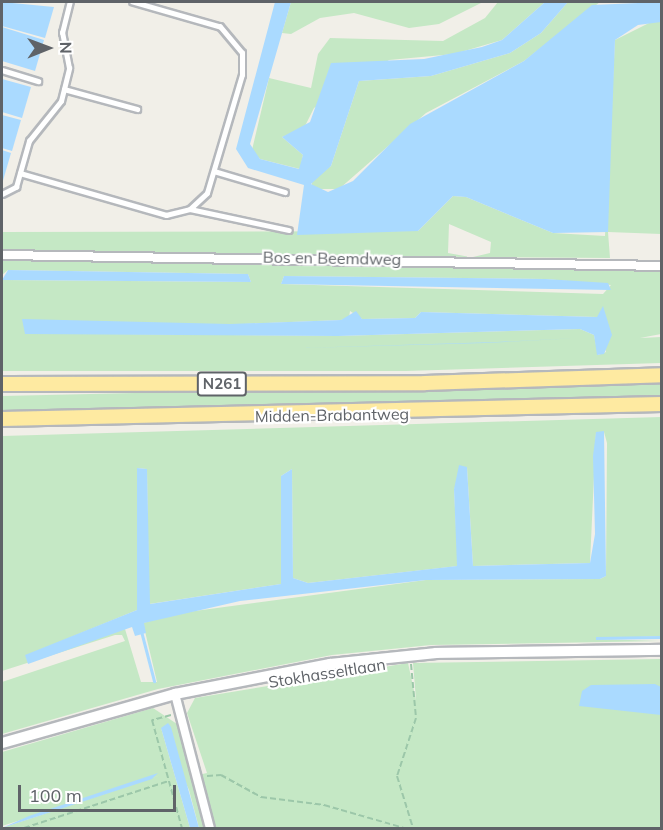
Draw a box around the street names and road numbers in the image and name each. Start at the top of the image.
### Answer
street label: Bos en Beemdweg [263,247,401,269]
road number: N261 [196,372,248,396]
street label: Midden-Brabantweg [255,404,409,426]
street label: Stokhasseltlaan [267,654,387,692]

